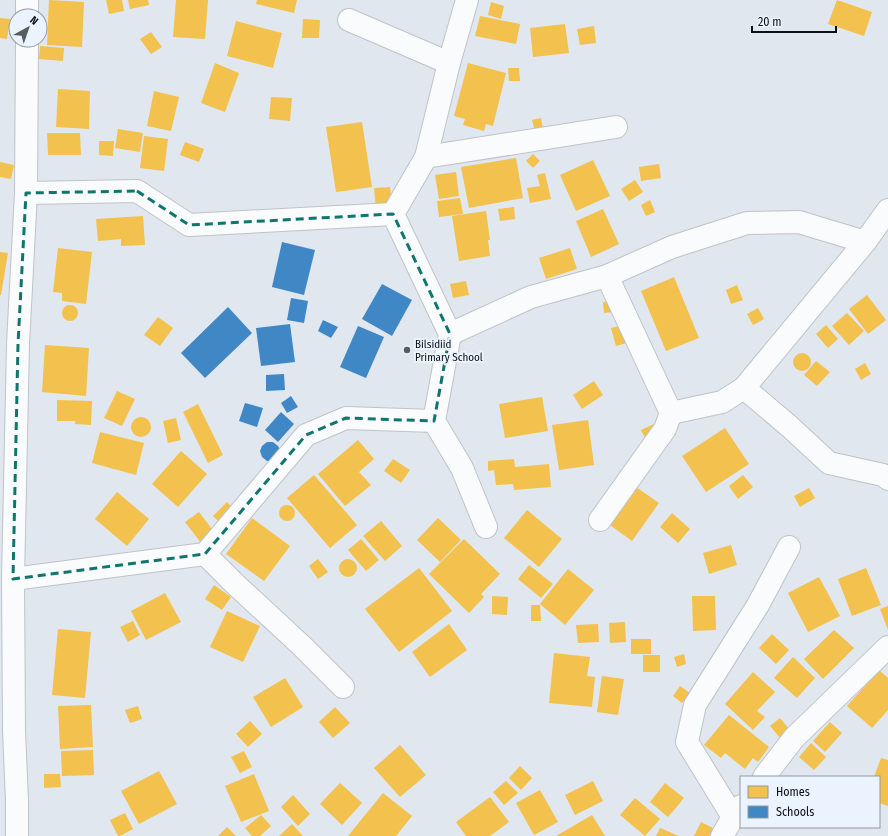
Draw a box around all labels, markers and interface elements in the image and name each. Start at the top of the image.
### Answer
north arrow [8,8,48,48]
scale bar [752,8,836,34]
text: N [27,14,41,28]
text: 20 m [758,15,782,29]
place label: Bilsidiid Primary School [415,338,483,364]
marker: Bilsidiid Primary School [402,345,412,355]
legend [740,776,880,828]
text: Homes [776,785,810,799]
text: Schools [776,805,814,819]

